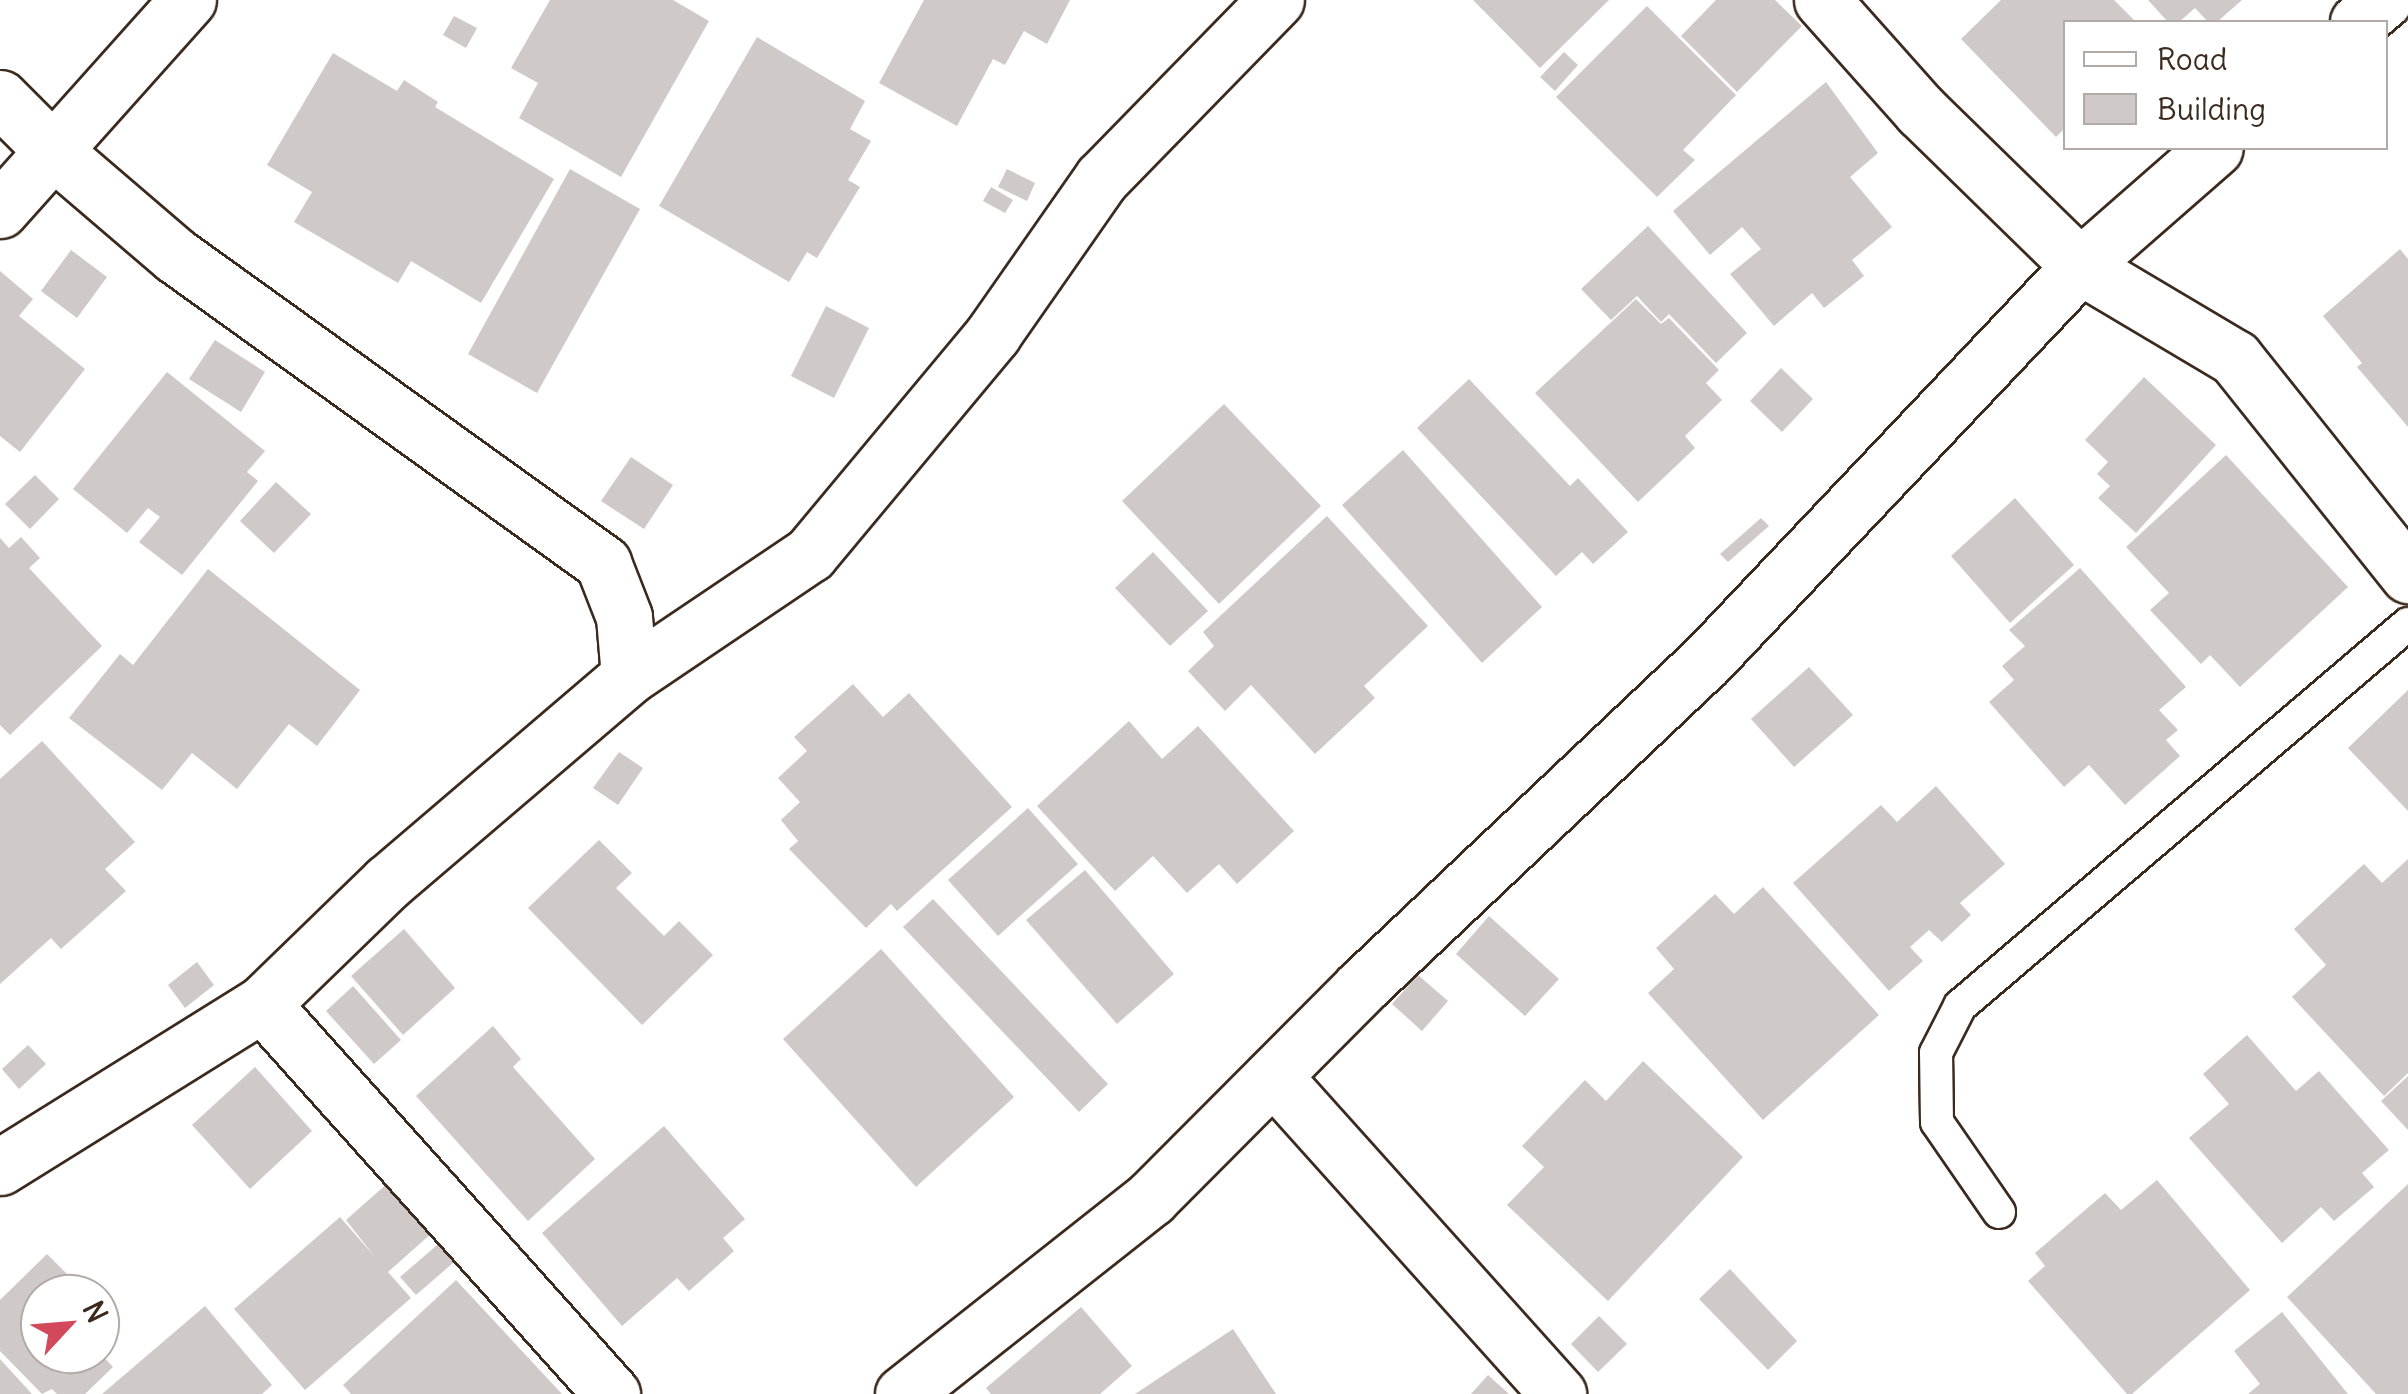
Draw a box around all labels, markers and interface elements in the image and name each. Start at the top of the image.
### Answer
legend [2063,20,2388,150]
text: Road [2157,40,2227,78]
text: Building [2157,90,2266,128]
north arrow [20,1274,120,1374]
text: N [75,1295,116,1328]

